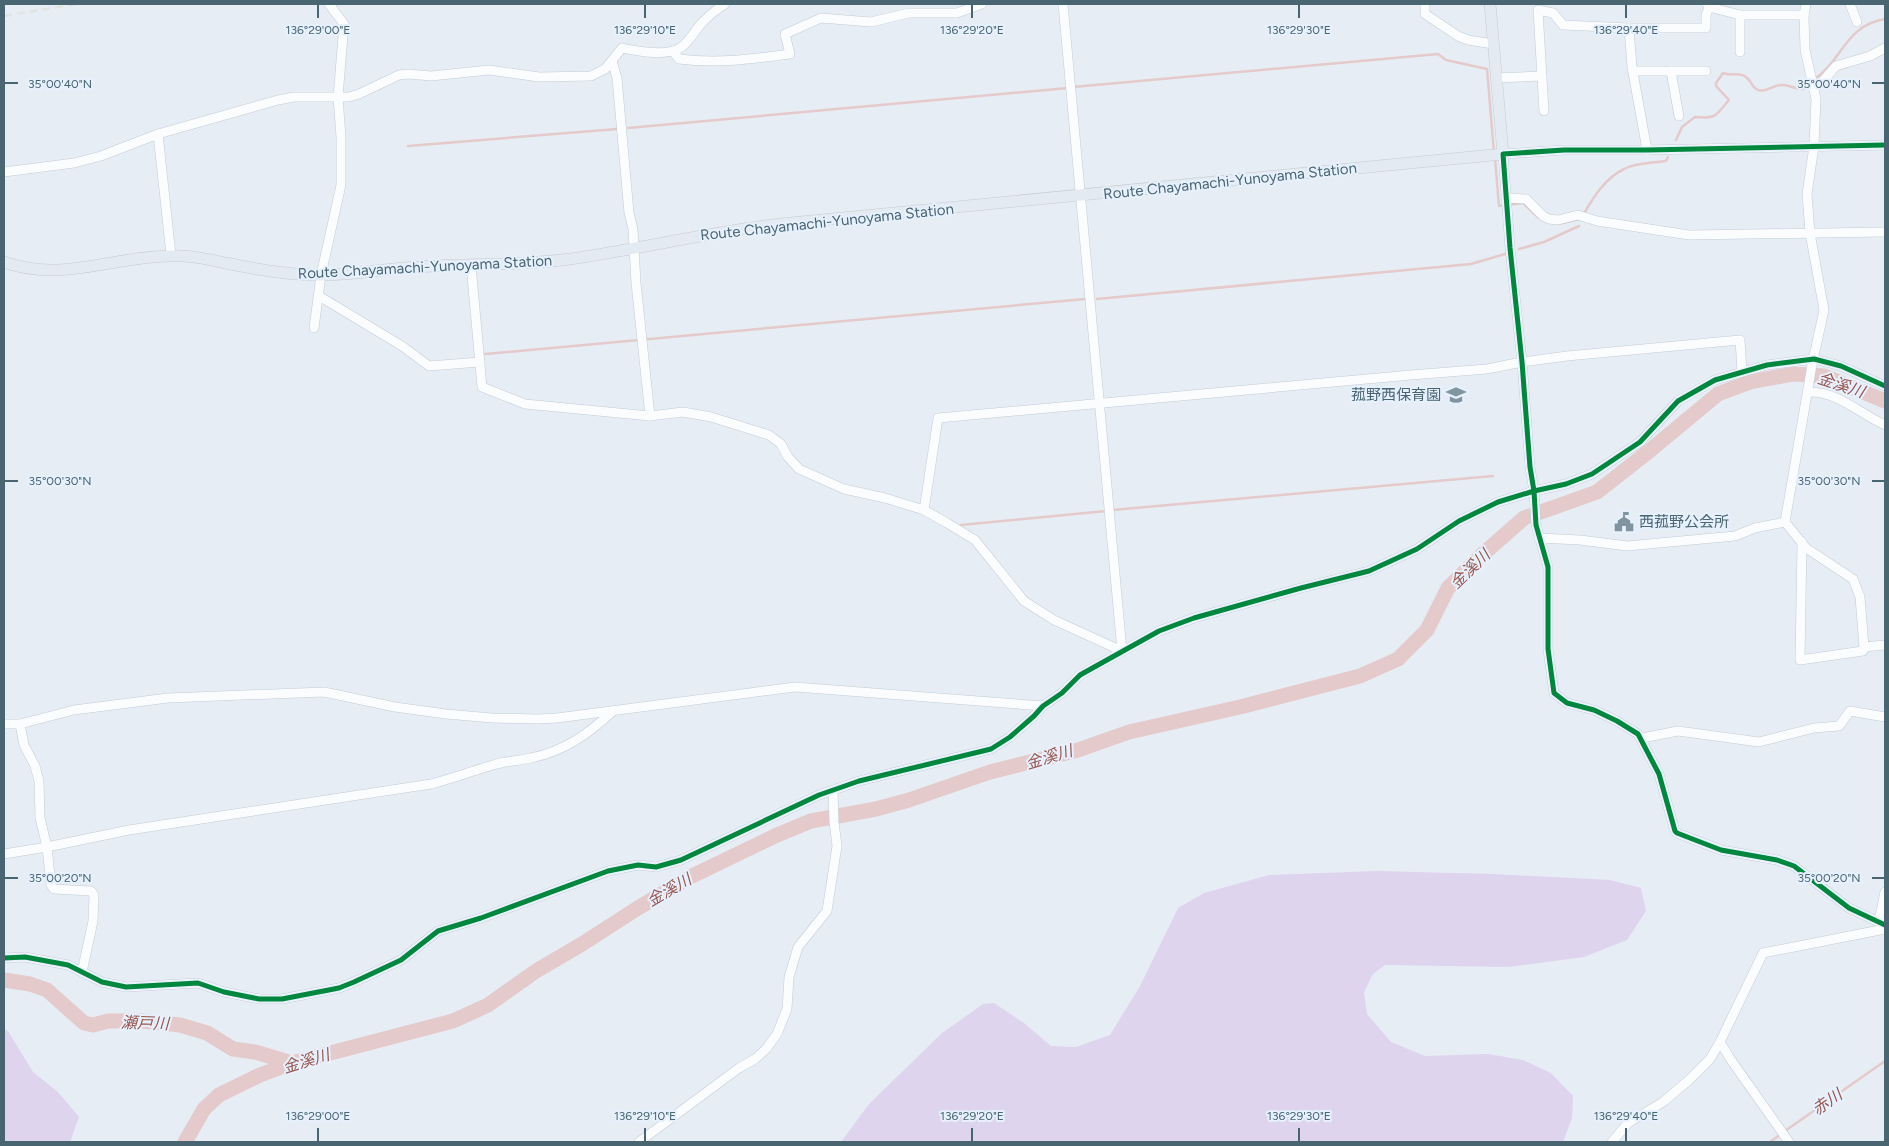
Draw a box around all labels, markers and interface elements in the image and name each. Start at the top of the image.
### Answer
text: 136°29'00"E [286,23,350,37]
text: 136°29'10"E [614,23,676,37]
text: 136°29'20"E [940,23,1004,37]
text: 136°29'30"E [1267,23,1331,37]
text: 136°29'40"E [1594,23,1658,37]
text: 35°00'40"N [28,77,92,91]
text: 35°00'40"N [1797,77,1861,91]
street label: Route Chayamachi-Yunoyama Station [1102,159,1358,203]
street label: Route Chayamachi-Yunoyama Station [699,200,955,244]
street label: Route Chayamachi-Yunoyama Station [297,251,553,283]
water label: 金溪川 [1815,369,1869,402]
school or university icon: 菰野西保育園 [1445,384,1467,406]
place label: 菰野西保育園 [1351,386,1441,404]
text: 35°00'30"N [29,474,92,488]
text: 35°00'30"N [1798,474,1861,488]
public building icon: 西菰野公会所 [1613,511,1635,533]
place label: 西菰野公会所 [1639,513,1729,531]
water label: 金溪川 [1446,544,1495,593]
water label: 金溪川 [1023,740,1077,773]
water label: 金溪川 [643,869,696,910]
text: 35°00'20"N [28,871,92,885]
text: 35°00'20"N [1797,871,1861,885]
water label: 瀬戸川 [121,1013,171,1033]
water label: 金溪川 [280,1044,334,1077]
water label: 赤川 [1808,1084,1847,1119]
text: 136°29'00"E [286,1109,350,1123]
text: 136°29'10"E [614,1109,676,1123]
text: 136°29'20"E [940,1109,1004,1123]
text: 136°29'30"E [1267,1109,1331,1123]
text: 136°29'40"E [1594,1109,1658,1123]

